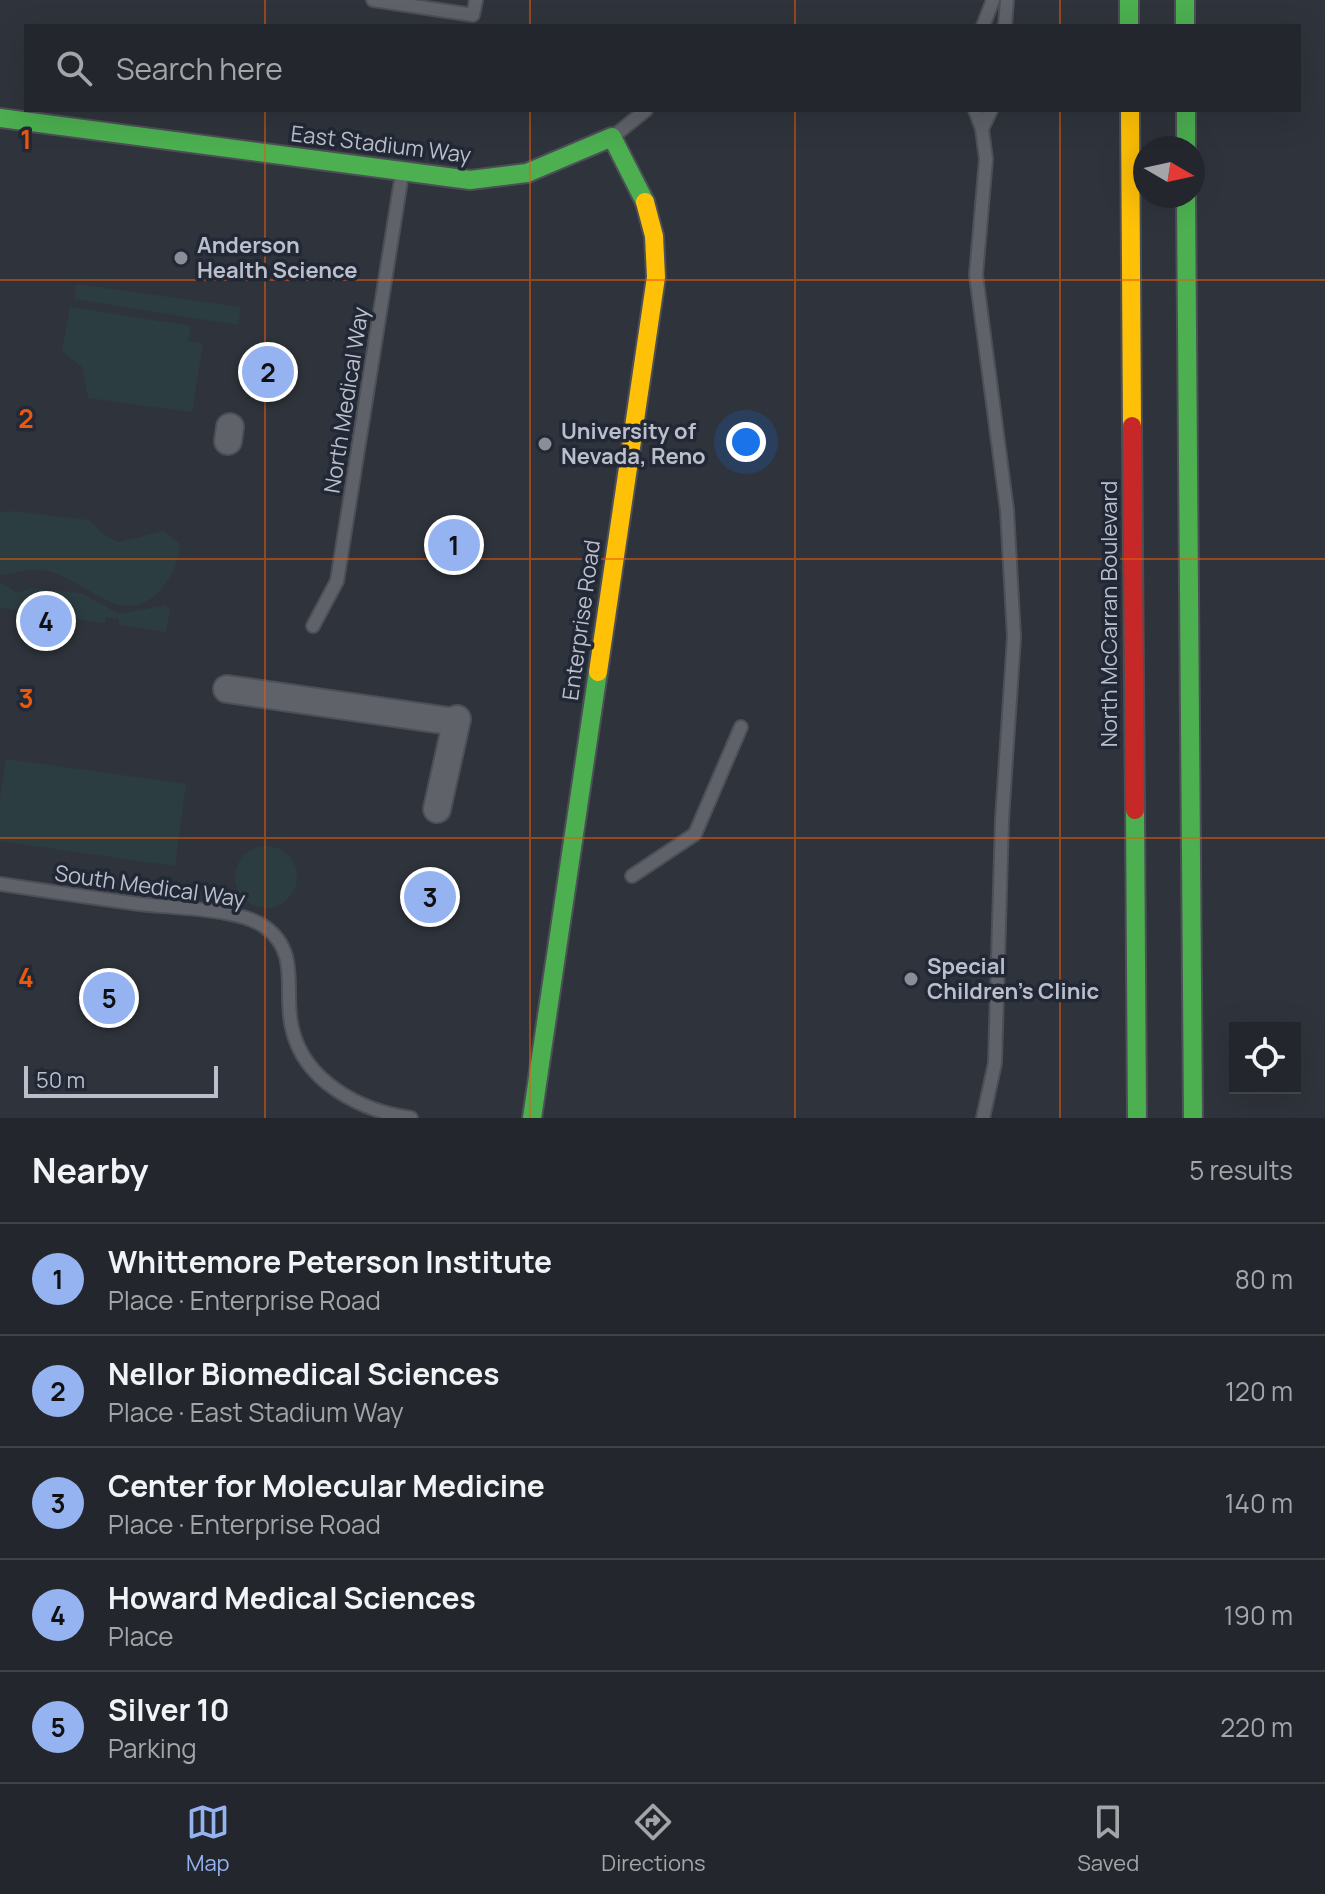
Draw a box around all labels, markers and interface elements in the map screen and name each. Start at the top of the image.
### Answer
search box [24,24,1301,112]
icon: search [52,46,96,90]
text: Search here [116,48,283,89]
street label: East Stadium Way [289,118,473,170]
text: 1 [20,121,32,157]
north arrow [1133,136,1205,208]
place label: Anderson Health Science [197,230,357,285]
marker: Anderson Health Science [172,249,190,267]
street label: North Medical Way [316,304,376,495]
pin: 2 [242,342,294,402]
text: 2 [18,400,34,436]
place label: University of Nevada, Reno [561,416,706,471]
your location [726,422,766,462]
marker: University of Nevada, Reno [536,435,554,453]
street label: North McCarran Boulevard [1094,481,1124,747]
pin: 1 [428,515,480,575]
street label: Enterprise Road [555,538,607,702]
pin: 4 [20,591,72,651]
text: 3 [18,680,34,716]
street label: South Medical Way [53,858,248,914]
pin: 3 [404,867,456,927]
place label: Special Children's Clinic [927,951,1099,1006]
text: 4 [18,959,34,995]
pin: 5 [83,968,135,1028]
marker: Special Children's Clinic [902,970,920,988]
map controls [1229,1022,1301,1094]
button: locate [1229,1022,1301,1094]
scale bar [24,1062,218,1098]
text: 50 m [36,1065,85,1095]
text: Nearby [32,1147,148,1193]
text: 5 results [1189,1152,1293,1188]
text: Whittemore Peterson Institute [108,1241,552,1282]
text: 1 [52,1261,64,1297]
text: 80 m [1235,1261,1293,1297]
text: Place · Enterprise Road [108,1282,381,1318]
text: Nellor Biomedical Sciences [108,1353,499,1394]
text: 2 [50,1373,66,1409]
text: 120 m [1225,1373,1293,1409]
text: Place · East Stadium Way [108,1394,404,1430]
text: Center for Molecular Medicine [108,1465,545,1506]
text: 3 [50,1485,66,1521]
text: 140 m [1224,1485,1293,1521]
text: Place · Enterprise Road [108,1506,381,1542]
text: Howard Medical Sciences [108,1577,476,1618]
text: 4 [50,1597,66,1633]
text: 190 m [1224,1597,1293,1633]
text: Place [108,1618,173,1654]
text: Silver 10 [108,1689,229,1730]
text: 5 [50,1709,66,1745]
text: 220 m [1220,1709,1293,1745]
text: Parking [108,1730,197,1766]
tab: Map [186,1800,230,1878]
tab: Directions [601,1800,706,1878]
tab: Saved [1077,1800,1139,1878]

